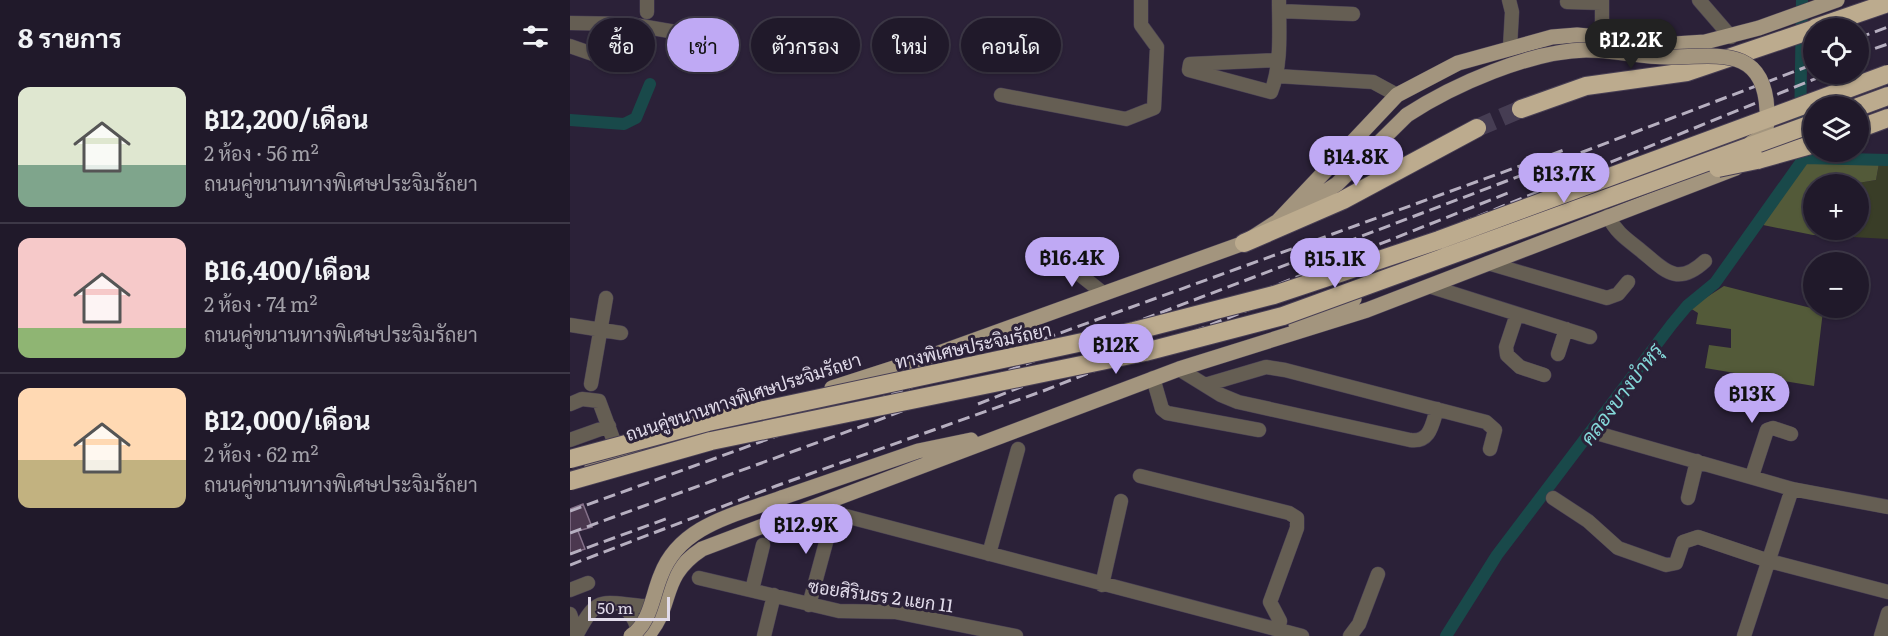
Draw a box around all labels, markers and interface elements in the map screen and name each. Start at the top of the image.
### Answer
text: 8 รายการ [18,17,122,56]
chip: ซื้อ [588,18,655,72]
chip: เช่า [667,18,739,72]
chip: ตัวกรอง [751,18,860,72]
chip: ใหม่ [872,18,949,72]
chip: คอนโด [961,18,1061,72]
map controls [1803,18,1869,318]
button: locate [1803,18,1869,84]
pin: ฿12.2K [1582,19,1680,70]
icon: filters [519,20,552,53]
text: ฿12.2K [1599,23,1663,53]
button: layers [1803,96,1869,162]
text: ฿12,200/เดือน [204,98,369,137]
icon: home [66,111,138,183]
pin: ฿14.8K [1307,136,1405,187]
text: 2 ห้อง · 56 m² [204,137,319,167]
text: ฿14.8K [1323,140,1389,170]
pin: ฿13.7K [1515,153,1613,204]
text: ฿13.7K [1532,157,1596,187]
text: ถนนคู่ขนานทางพิเศษประจิมรัถยา [204,167,478,197]
button: + [1803,174,1869,240]
pin: ฿16.4K [1023,237,1121,288]
pin: ฿15.1K [1286,238,1384,289]
text: ฿16.4K [1039,241,1105,271]
text: ฿15.1K [1304,242,1366,272]
text: ฿16,400/เดือน [204,249,371,288]
button: − [1803,252,1869,318]
icon: home [66,262,138,334]
text: 2 ห้อง · 74 m² [204,288,317,318]
street label: ทางพิเศษประจิมรัถยา [892,315,1054,375]
text: ถนนคู่ขนานทางพิเศษประจิมรัถยา [204,318,478,348]
pin: ฿12K [1080,324,1152,375]
text: ฿12K [1093,328,1139,358]
water label: คลองบางบำหรุ [1572,335,1670,451]
street label: ถนนคู่ขนานทางพิเศษประจิมรัถยา [622,345,865,448]
pin: ฿13K [1716,373,1788,424]
text: ฿13K [1728,377,1776,407]
text: ฿12,000/เดือน [204,399,371,438]
icon: home [66,412,138,484]
text: 2 ห้อง · 62 m² [204,438,319,468]
text: ถนนคู่ขนานทางพิเศษประจิมรัถยา [204,468,478,498]
pin: ฿12.9K [757,504,855,555]
text: ฿12.9K [774,508,838,538]
street label: ซอยสิรินธร 2 แยก 11 [806,571,956,619]
scale bar [588,594,670,622]
text: 50 m [597,595,633,619]

